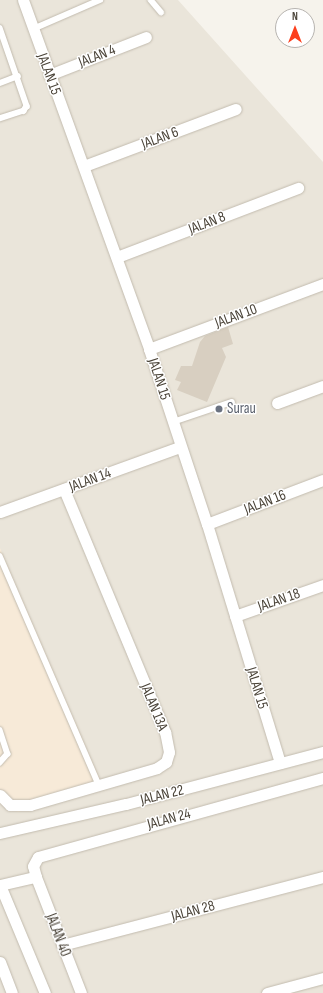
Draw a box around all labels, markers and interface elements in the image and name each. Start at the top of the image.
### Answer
north arrow [275,8,315,48]
text: N [292,10,298,23]
street label: JALAN 4 [76,41,118,71]
street label: JALAN 15 [33,51,65,97]
street label: JALAN 6 [139,123,181,153]
street label: JALAN 8 [186,208,228,238]
street label: JALAN 10 [212,300,260,332]
street label: JALAN 15 [144,356,174,402]
place label: Surau [227,400,256,418]
marker: Surau [214,404,224,414]
street label: JALAN 14 [67,464,113,496]
street label: JALAN 16 [241,486,289,518]
street label: JALAN 18 [256,584,302,616]
street label: JALAN 15 [242,665,272,711]
street label: JALAN 13A [136,681,172,733]
street label: JALAN 22 [138,781,186,809]
street label: JALAN 24 [145,805,193,833]
street label: JALAN 28 [169,897,217,925]
street label: JALAN 40 [42,911,74,959]

